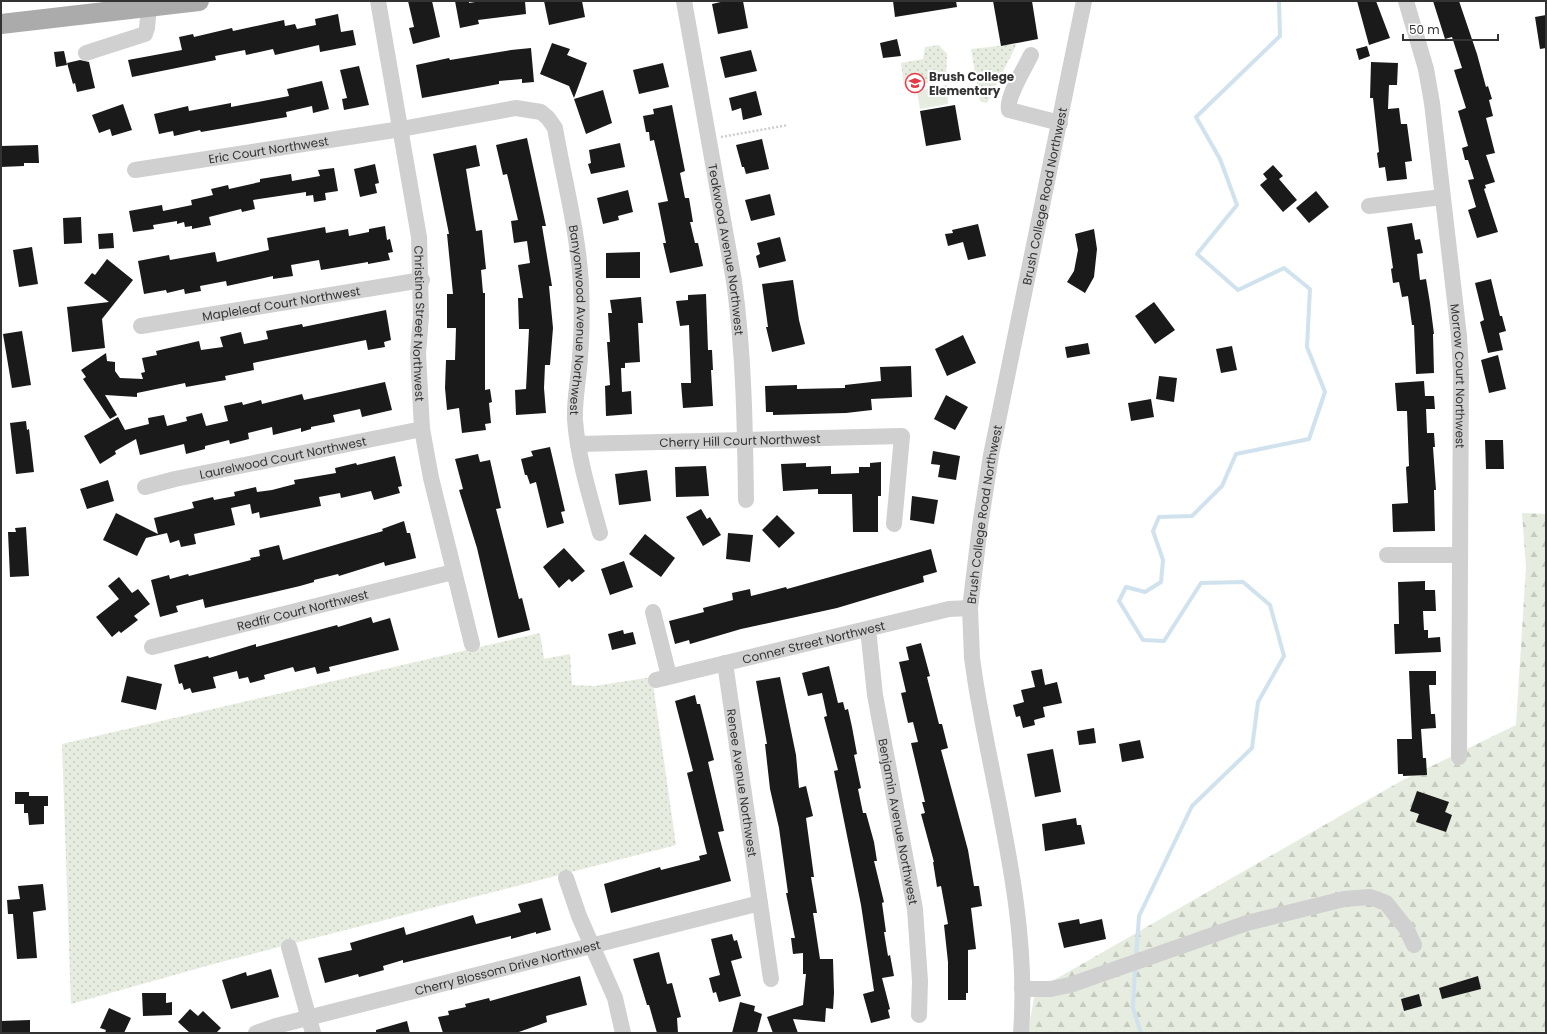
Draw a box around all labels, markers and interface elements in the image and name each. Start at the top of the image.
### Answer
scale bar [1403,16,1498,42]
text: 50 m [1409,21,1440,38]
place label: Brush College Elementary [929,68,1015,99]
school or university icon: Brush College Elementary [904,72,926,94]
street label: Brush College Road Northwest [1018,106,1071,286]
street label: Eric Court Northwest [207,132,330,167]
street label: Teakwood Avenue Northwest [705,162,748,336]
street label: Banyonwood Avenue Northwest [565,224,590,415]
street label: Christina Street Northwest [409,245,430,402]
street label: Mapleleaf Court Northwest [201,282,361,324]
street label: Morrow Court Northwest [1447,303,1470,449]
street label: Brush College Road Northwest [962,423,1005,605]
street label: Cherry Hill Court Northwest [659,430,821,450]
street label: Laurelwood Court Northwest [198,432,368,482]
street label: Redfir Court Northwest [235,585,370,634]
street label: Conner Street Northwest [740,616,887,667]
street label: Renee Avenue Northwest [723,708,762,858]
street label: Benjamin Avenue Northwest [875,737,922,906]
street label: Cherry Blossom Drive Northwest [413,935,602,999]

